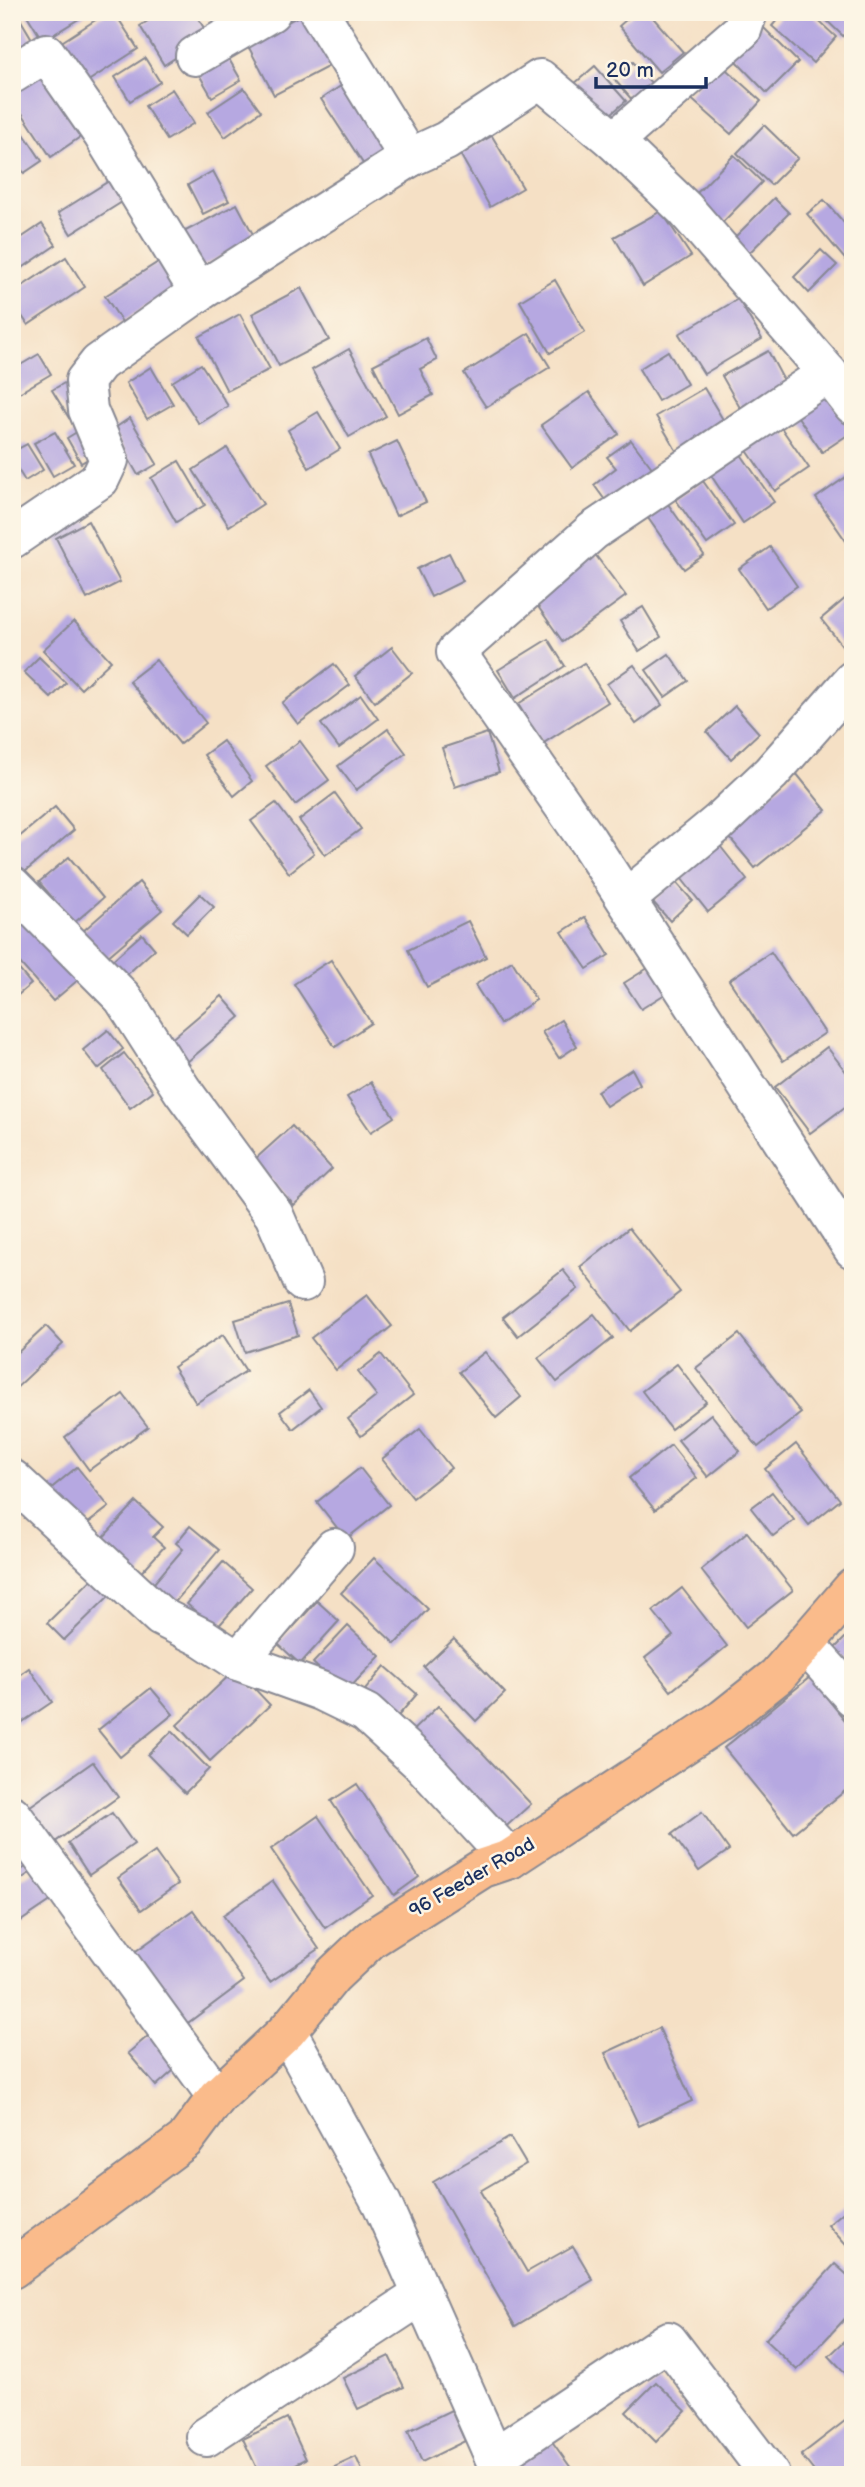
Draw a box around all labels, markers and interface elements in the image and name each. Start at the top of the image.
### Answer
scale bar [596,46,706,90]
text: 20 m [606,58,654,83]
street label: 96 Feeder Road [405,1833,539,1923]

